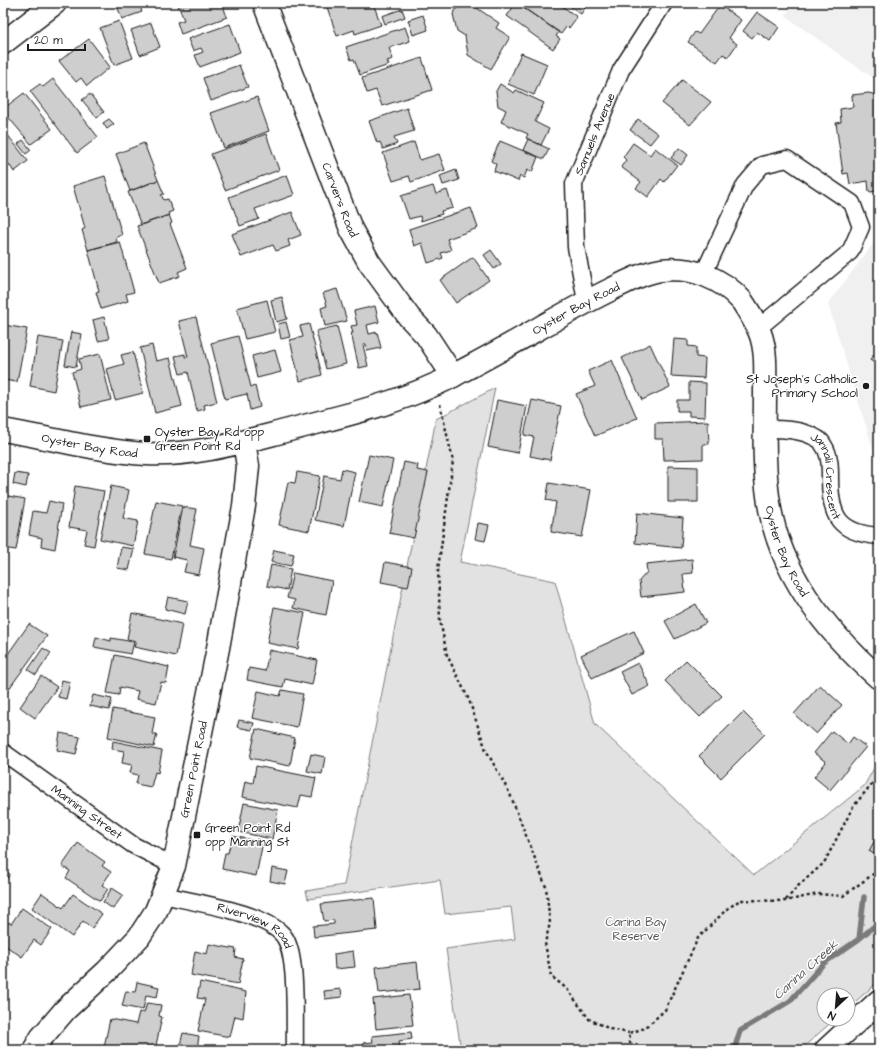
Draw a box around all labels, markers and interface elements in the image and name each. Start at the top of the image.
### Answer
scale bar [28,26,85,52]
text: 20 m [34,32,63,49]
street label: Samuels Avenue [571,90,620,178]
street label: Carvers Road [317,160,362,241]
street label: Oyster Bay Road [529,278,623,339]
place label: St Joseph's Catholic Primary School [746,371,858,403]
marker: St Joseph's Catholic Primary School [861,381,871,391]
place label: Oyster Bay Rd opp Green Point Rd [155,424,264,455]
street label: Jannali Crescent [807,428,845,523]
street label: Oyster Bay Road [40,429,138,462]
marker: Oyster Bay Rd opp Green Point Rd [142,434,152,444]
street label: Oyster Bay Road [761,504,812,600]
street label: Green Point Road [176,720,212,819]
street label: Manning Street [47,781,126,844]
place label: Green Point Rd opp Manning St [205,820,290,852]
marker: Green Point Rd opp Manning St [192,830,202,840]
street label: Riverview Road [215,899,297,951]
park label: Carina Bay Reserve [605,914,667,945]
water label: Carina Creek [769,935,843,1004]
north arrow [816,987,856,1027]
text: N [825,1007,838,1024]

